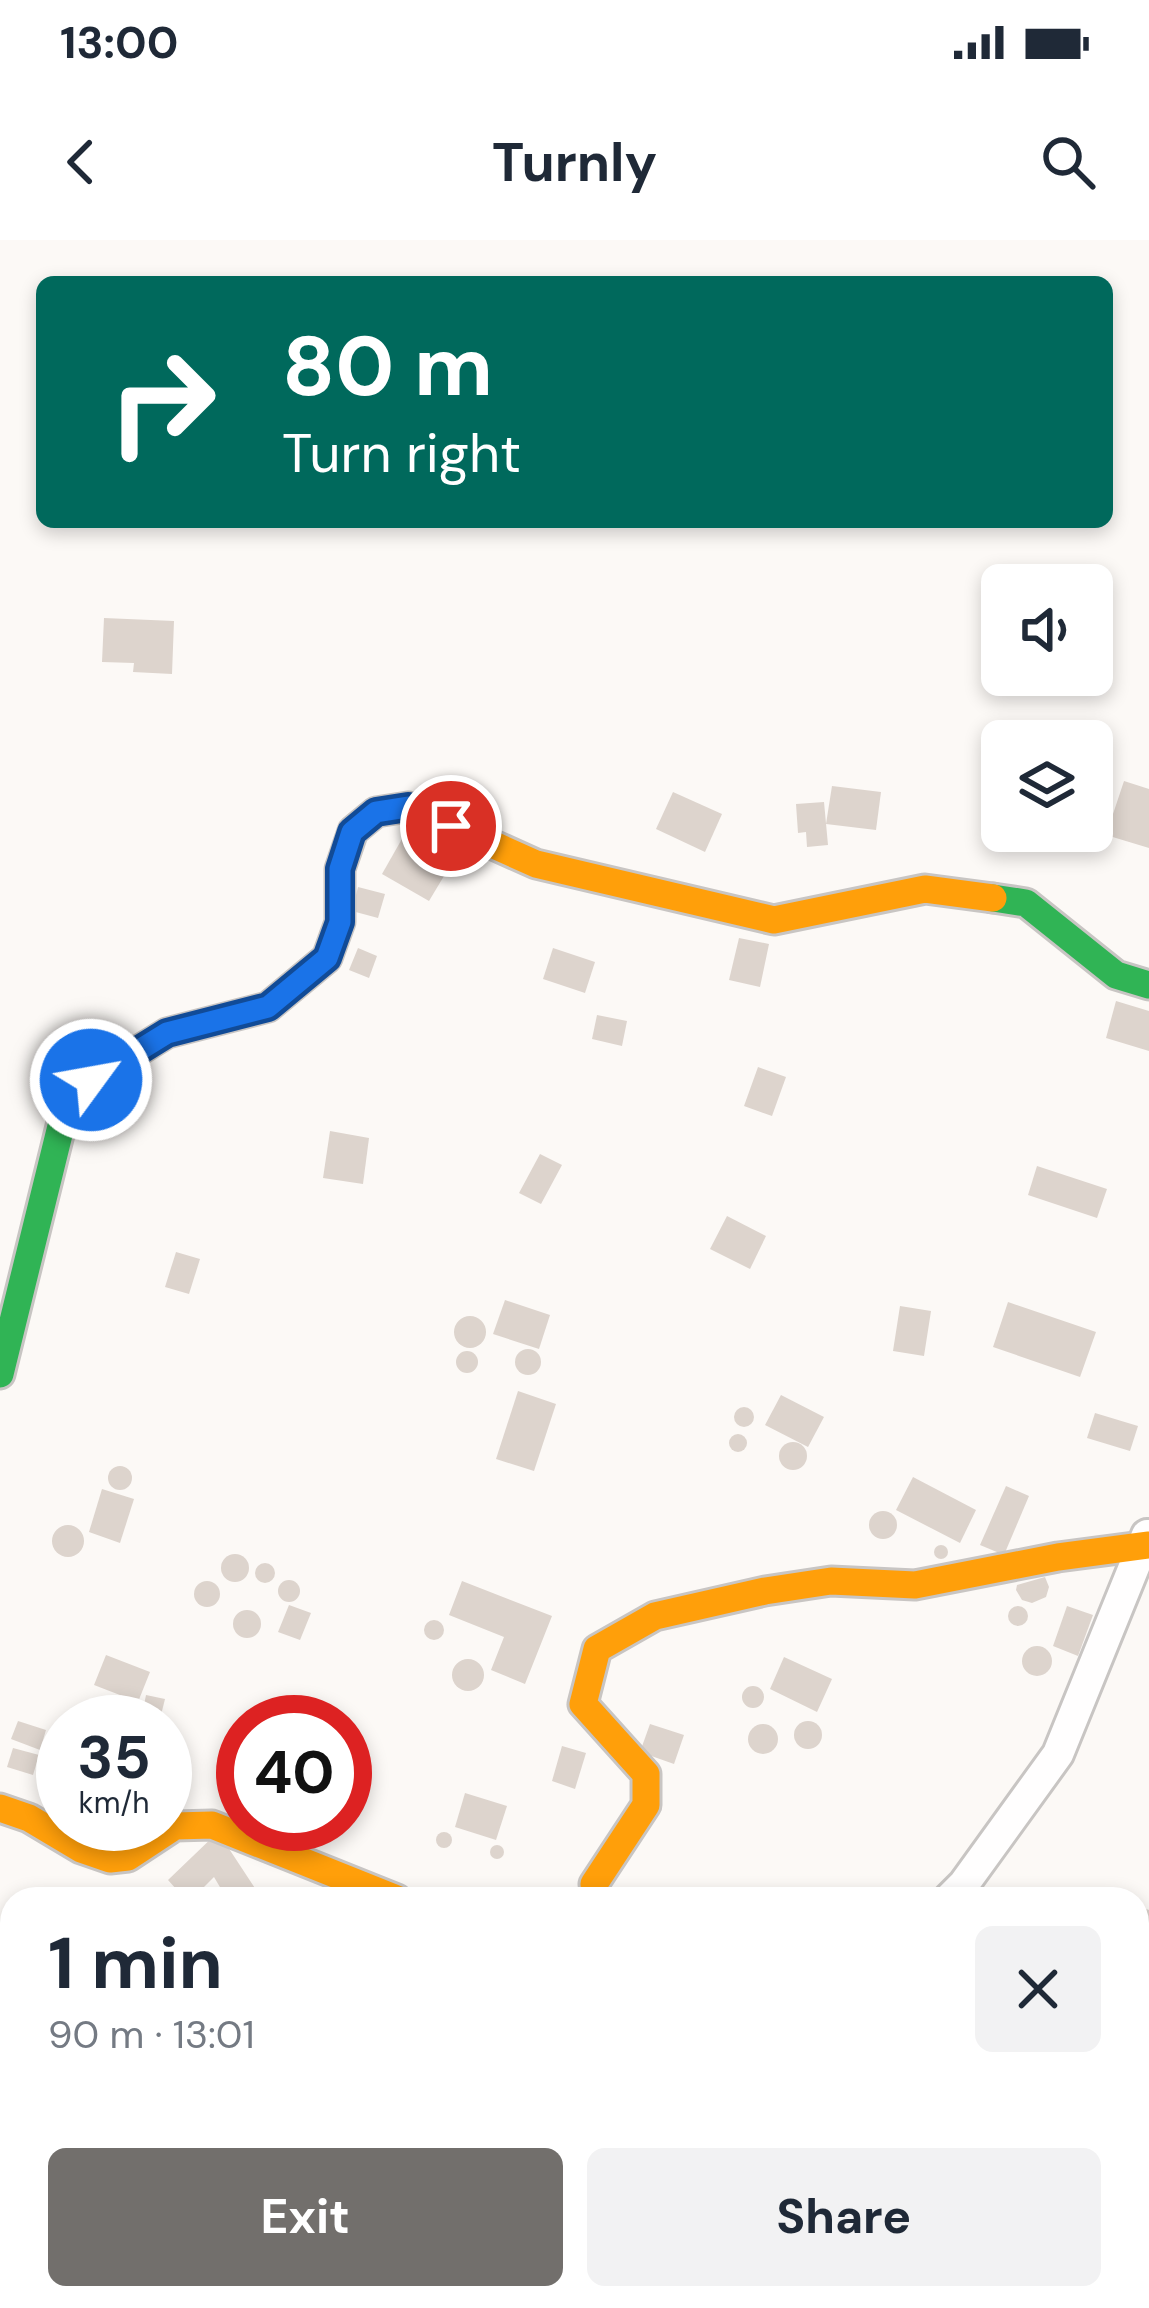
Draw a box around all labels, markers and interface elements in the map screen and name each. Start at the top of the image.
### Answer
text: 13:00 [60,13,178,72]
text: Turnly [492,127,657,198]
icon: back [48,129,114,195]
icon: search [1035,129,1101,195]
text: 80 m [282,312,493,421]
icon: right [84,324,240,480]
text: Turn right [282,418,521,489]
map controls [981,564,1113,852]
button: sound [981,564,1113,696]
button: layers [981,720,1113,852]
pin [400,775,502,877]
icon: arrive [418,793,484,859]
position arrow [28,1017,154,1143]
speed limit sign: 40 [216,1695,372,1851]
text: 35 [77,1718,151,1797]
text: km/h [79,1783,149,1822]
text: 1 min [48,1917,223,2010]
button: close [975,1926,1101,2052]
text: 90 m · 13:01 [48,2009,255,2060]
button: Exit [48,2148,563,2286]
button: Share [587,2148,1101,2286]

